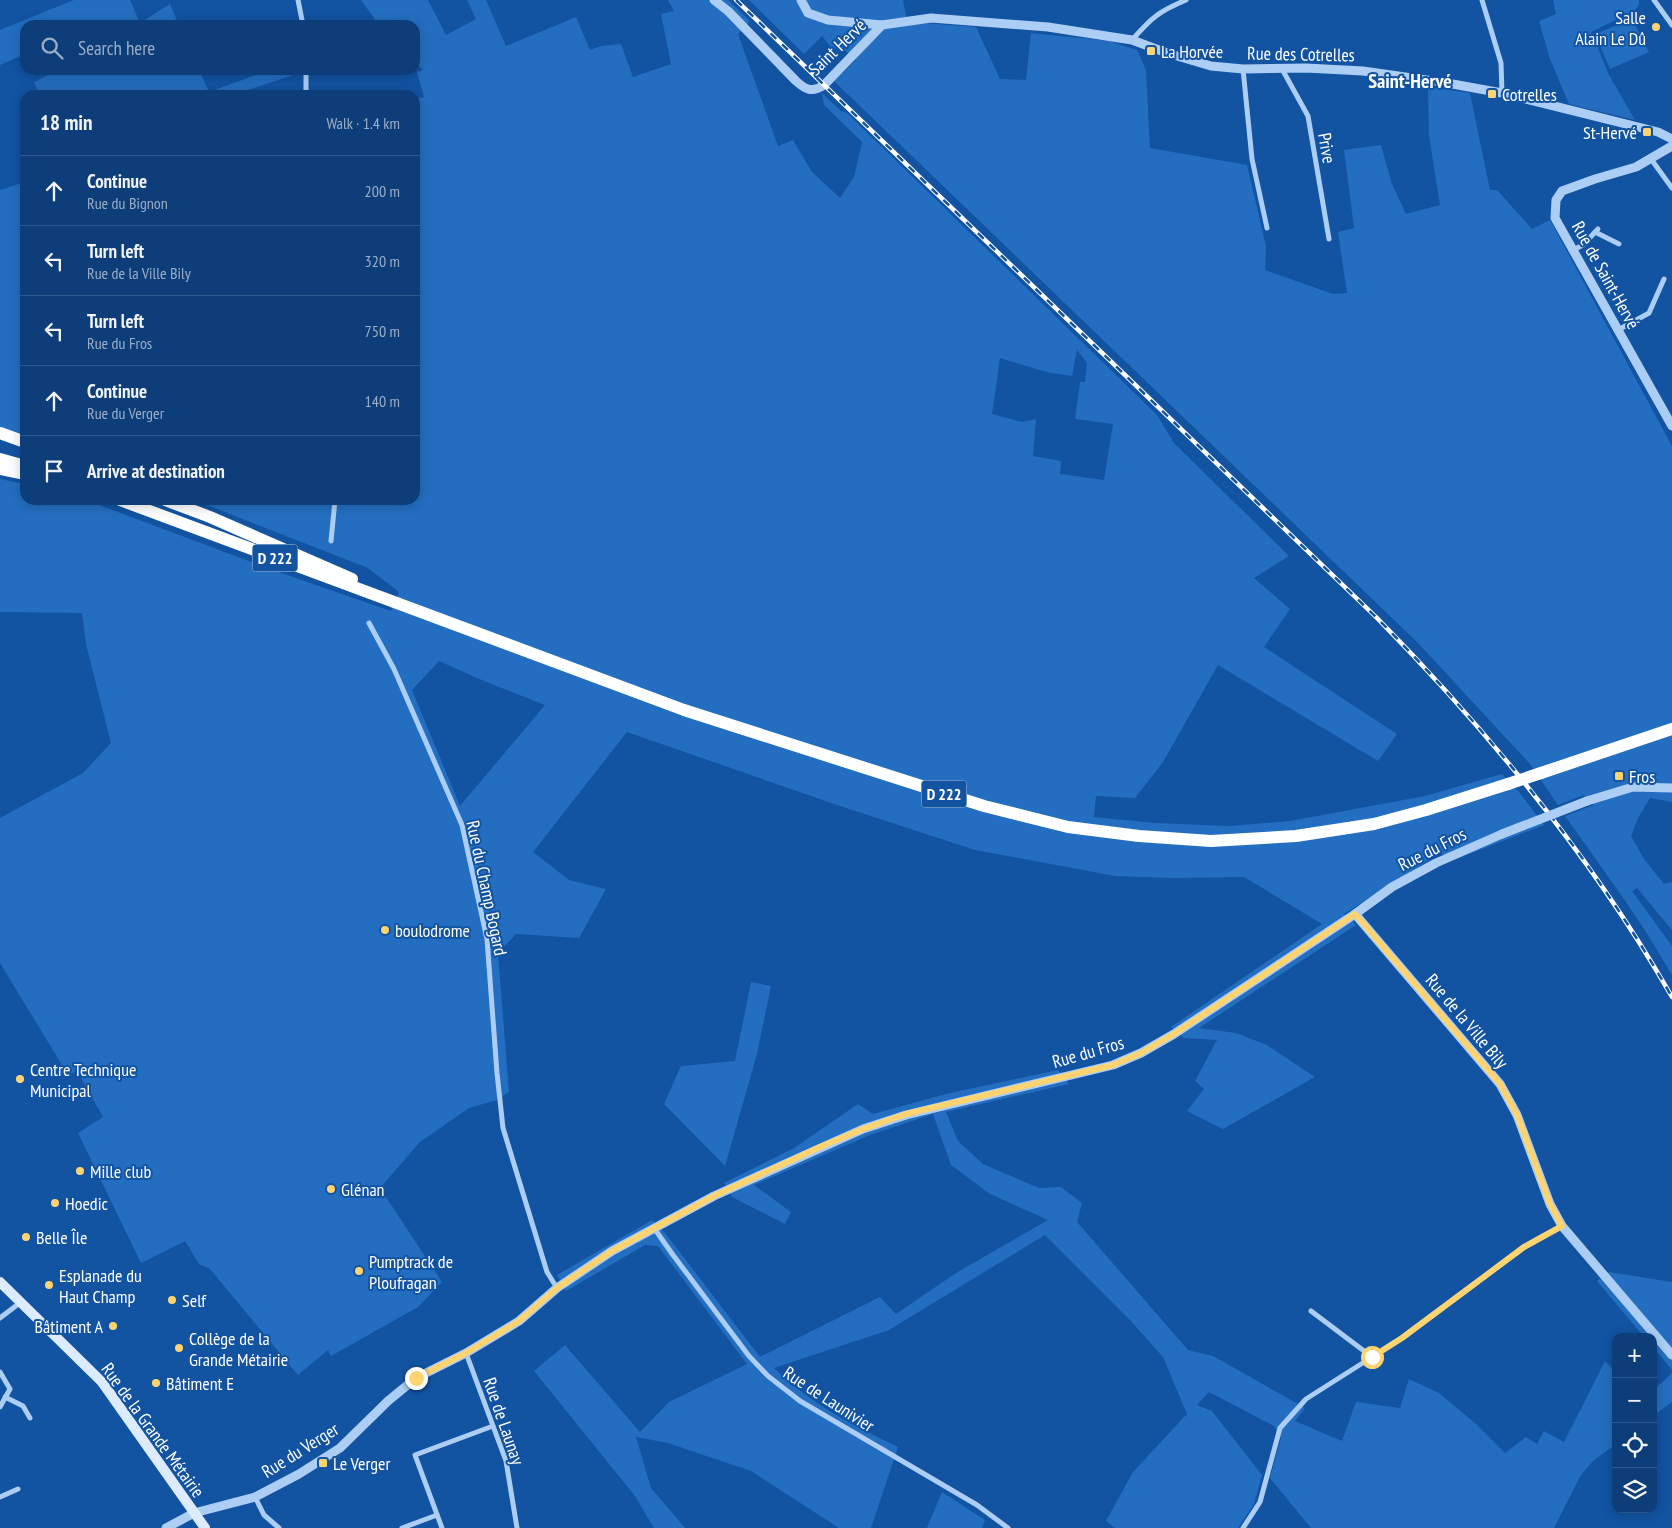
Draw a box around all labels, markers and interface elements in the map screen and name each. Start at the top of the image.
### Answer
place label: Salle Alain Le Dû [1575,6,1646,50]
street label: Saint Hervé [803,14,871,80]
search box [20,20,420,75]
marker: Salle Alain Le Dû [1650,21,1662,33]
icon: search [38,34,66,62]
text: Search here [78,36,155,60]
place label: La Horvée [1161,40,1223,63]
street label: Rue des Cotrelles [1247,42,1355,66]
marker: La Horvée [1145,45,1157,57]
district label: Saint-Hervé [1368,68,1452,94]
place label: Cotrelles [1502,83,1557,106]
marker: Cotrelles [1486,88,1498,100]
text: 18 min [40,109,92,136]
text: Walk · 1.4 km [326,113,400,133]
place label: St-Hervé [1583,121,1637,144]
marker: St-Hervé [1641,126,1653,138]
street label: Prive [1313,131,1341,165]
text: Continue [87,169,147,193]
icon: ahead [40,177,68,205]
text: 200 m [365,181,400,201]
text: Rue du Bignon [87,193,168,213]
street label: Rue de Saint-Hervé [1567,217,1645,333]
text: Turn left [87,239,144,263]
icon: left [40,247,68,275]
text: 320 m [365,251,400,271]
text: Rue de la Ville Bily [87,263,191,283]
text: Turn left [87,309,144,333]
icon: left [40,317,68,345]
text: 750 m [365,321,400,341]
text: Rue du Fros [87,333,152,353]
text: Continue [87,379,147,403]
icon: ahead [40,387,68,415]
text: 140 m [365,391,400,411]
text: Rue du Verger [87,403,164,423]
icon: arrive [40,457,68,485]
text: Arrive at destination [87,459,225,483]
road number: D 222 [252,544,298,572]
place label: Fros [1629,765,1655,788]
marker: Fros [1613,770,1625,782]
road number: D 222 [922,781,966,808]
street label: Rue du Champ Bogard [461,818,513,958]
street label: Rue du Fros [1394,822,1470,876]
place label: boulodrome [395,919,470,942]
marker: boulodrome [379,924,391,936]
street label: Rue de la Ville Bily [1421,969,1513,1073]
street label: Rue du Fros [1050,1031,1126,1073]
place label: Centre Technique Municipal [30,1058,136,1102]
marker: Centre Technique Municipal [14,1073,26,1085]
place label: Mille club [90,1160,151,1183]
marker: Mille club [74,1165,86,1177]
place label: Glénan [341,1178,385,1201]
marker: Glénan [325,1183,337,1195]
place label: Hoedic [65,1192,109,1215]
marker: Hoedic [49,1197,61,1209]
place label: Belle Île [36,1226,87,1249]
marker: Belle Île [20,1231,32,1243]
place label: Pumptrack de Ploufragan [369,1250,453,1294]
place label: Esplanade du Haut Champ [59,1264,142,1308]
marker: Pumptrack de Ploufragan [353,1265,365,1277]
marker: Esplanade du Haut Champ [43,1279,55,1291]
place label: Self [182,1289,207,1312]
marker: Self [166,1294,178,1306]
place label: Bâtiment A [35,1315,103,1338]
marker: Bâtiment A [107,1320,119,1332]
place label: Collège de la Grande Métairie [189,1327,288,1371]
map controls [1612,1333,1657,1513]
button: + [1612,1333,1657,1378]
marker: Collège de la Grande Métairie [173,1342,185,1354]
route start [1361,1346,1384,1369]
street label: Rue de la Grande Métairie [96,1358,210,1502]
street label: Rue de Launivier [779,1361,879,1437]
route end [405,1367,428,1390]
place label: Bâtiment E [166,1372,234,1395]
street label: Rue de Launay [478,1374,530,1468]
marker: Bâtiment E [150,1377,162,1389]
button: − [1612,1378,1657,1423]
street label: Rue du Verger [257,1417,343,1483]
button: locate [1612,1423,1657,1468]
place label: Le Verger [333,1452,391,1475]
marker: Le Verger [317,1457,329,1469]
button: layers [1612,1468,1657,1513]

